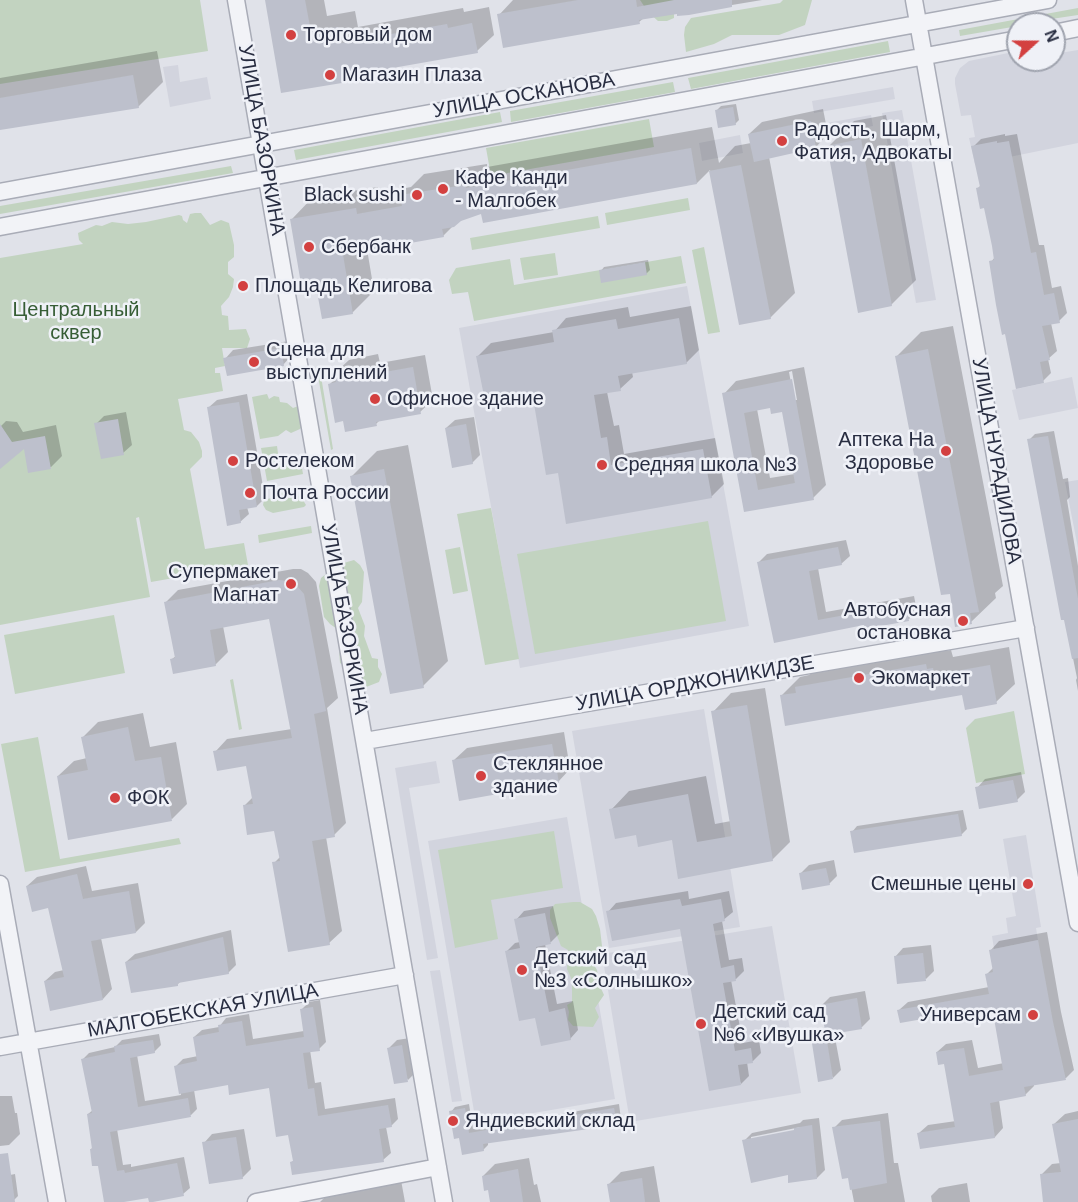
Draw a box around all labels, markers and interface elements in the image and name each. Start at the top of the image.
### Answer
north arrow [1006,12,1066,72]
place label: Торговый дом [303,23,432,47]
marker: Торговый дом [284,28,298,42]
text: N [1041,28,1061,45]
street label: УЛИЦА БАЗОРКИНА [232,43,290,237]
place label: Магазин Плаза [342,63,482,87]
marker: Магазин Плаза [323,68,337,82]
street label: УЛИЦА ОСКАНОВА [431,68,617,124]
place label: Радость, Шарм, Фатия, Адвокаты [794,118,952,165]
marker: Радость, Шарм, Фатия, Адвокаты [775,134,789,148]
place label: Кафе Канди - Малгобек [455,166,568,213]
marker: Кафе Канди - Малгобек [436,182,450,196]
place label: Black sushi [304,183,405,207]
marker: Black sushi [410,188,424,202]
place label: Сбербанк [321,235,411,259]
marker: Сбербанк [302,240,316,254]
place label: Площадь Келигова [255,274,432,298]
marker: Площадь Келигова [236,279,250,293]
park label: Центральный сквер [12,298,140,345]
place label: Сцена для выступлений [266,338,387,385]
marker: Сцена для выступлений [247,355,261,369]
street label: УЛИЦА НУРАДИЛОВА [966,356,1026,566]
place label: Офисное здание [387,387,544,411]
marker: Офисное здание [368,392,382,406]
place label: Аптека На Здоровье [838,428,934,475]
marker: Аптека На Здоровье [939,444,953,458]
place label: Ростелеком [245,449,355,473]
place label: Средняя школа №3 [614,453,797,477]
marker: Ростелеком [226,454,240,468]
marker: Средняя школа №3 [595,458,609,472]
place label: Почта России [262,481,389,505]
marker: Почта России [243,486,257,500]
street label: УЛИЦА БАЗОРКИНА [315,522,373,716]
place label: Супермакет Магнат [168,560,279,607]
marker: Супермакет Магнат [284,577,298,591]
place label: Автобусная остановка [844,598,951,645]
marker: Автобусная остановка [956,614,970,628]
street label: УЛИЦА ОРДЖОНИКИДЗЕ [574,651,816,717]
place label: Экомаркет [871,666,970,690]
marker: Экомаркет [852,671,866,685]
place label: Стеклянное здание [493,752,603,799]
marker: Стеклянное здание [474,769,488,783]
place label: ФОК [127,786,169,810]
marker: ФОК [108,791,122,805]
place label: Смешные цены [871,872,1016,896]
marker: Смешные цены [1021,877,1035,891]
place label: Детский сад №3 «Солнышко» [534,946,693,993]
marker: Детский сад №3 «Солнышко» [515,963,529,977]
street label: МАЛГОБЕКСКАЯ УЛИЦА [86,979,320,1043]
place label: Детский сад №6 «Ивушка» [713,1000,844,1047]
place label: Универсам [919,1003,1021,1027]
marker: Универсам [1026,1008,1040,1022]
marker: Детский сад №6 «Ивушка» [694,1017,708,1031]
place label: Яндиевский склад [465,1109,635,1133]
marker: Яндиевский склад [446,1114,460,1128]

